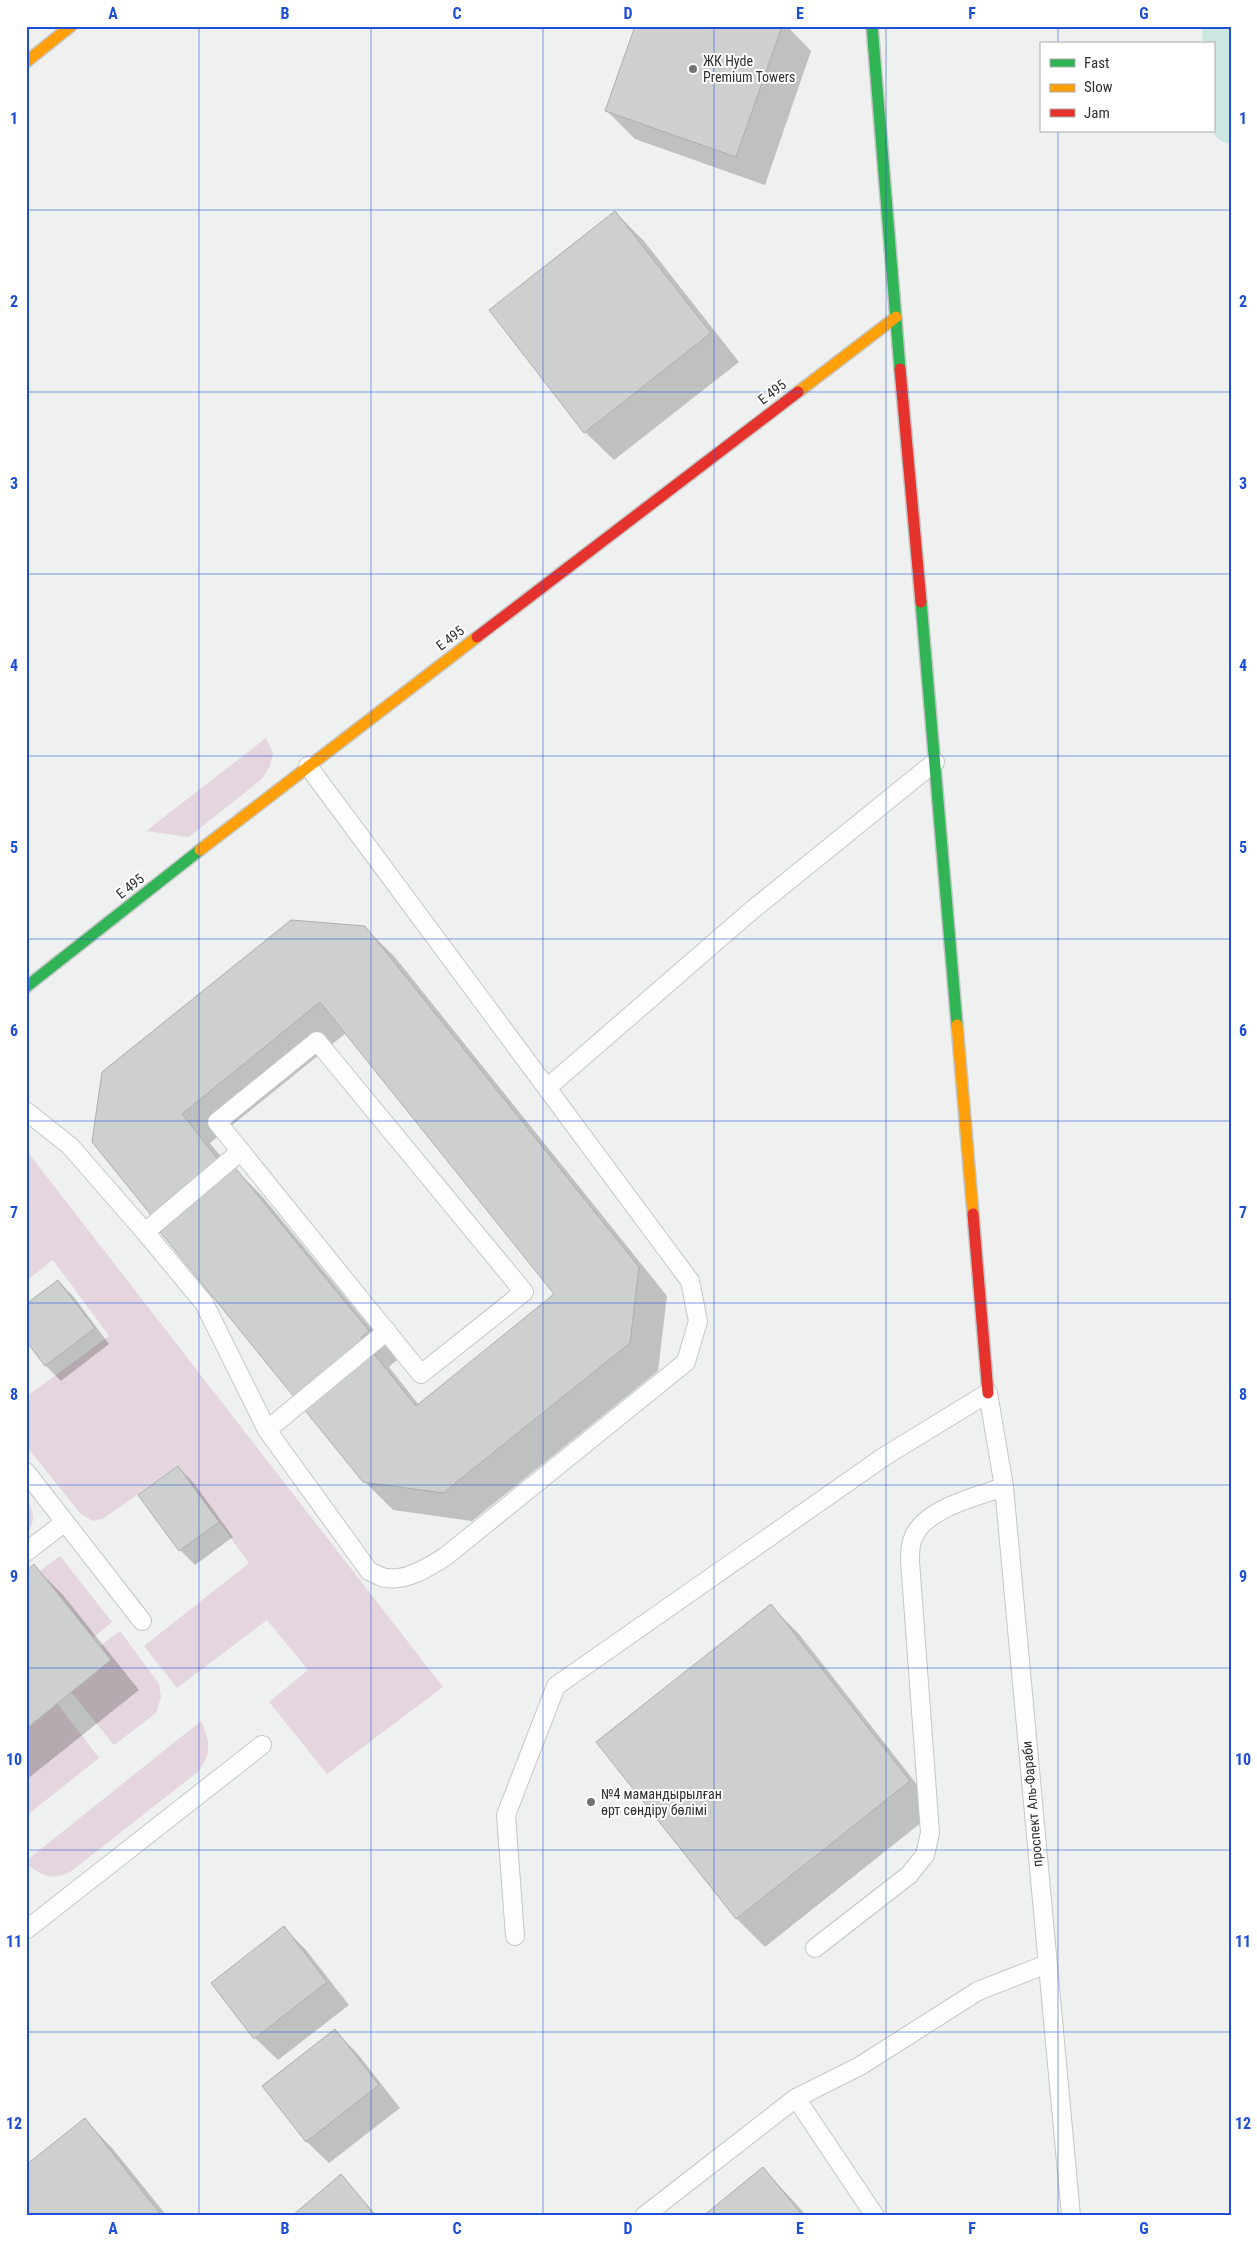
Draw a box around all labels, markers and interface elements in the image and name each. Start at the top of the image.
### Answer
text: A [108,4,118,23]
text: B [281,4,290,23]
text: C [452,4,462,23]
text: D [623,4,633,23]
text: E [796,4,804,23]
text: F [968,4,976,23]
text: G [1139,4,1149,23]
legend [1040,42,1214,132]
place label: ЖК Hyde Premium Towers [703,53,795,85]
text: Fast [1084,54,1109,72]
marker: ЖК Hyde Premium Towers [687,63,699,75]
text: Slow [1084,78,1113,96]
text: Jam [1084,104,1110,122]
text: 1 [10,109,18,128]
text: 1 [1239,109,1247,128]
text: 2 [10,292,18,311]
text: 2 [1239,292,1247,311]
street label: E 495 [755,376,789,408]
text: 3 [10,474,18,493]
text: 3 [1239,474,1247,493]
street label: E 495 [433,622,467,654]
text: 4 [10,656,18,675]
text: 4 [1239,656,1247,675]
text: 5 [10,838,18,857]
text: 5 [1239,838,1247,857]
street label: E 495 [113,870,147,902]
text: 6 [10,1021,18,1040]
text: 6 [1239,1021,1247,1040]
text: 7 [10,1203,18,1222]
text: 7 [1239,1203,1247,1222]
text: 8 [10,1385,18,1404]
text: 8 [1239,1385,1247,1404]
text: 9 [10,1567,18,1586]
text: 9 [1239,1567,1247,1586]
street label: проспект Аль-Фараби [1019,1740,1045,1868]
text: 10 [6,1750,22,1769]
text: 10 [1235,1750,1251,1769]
place label: №4 мамандырылған өрт сөндіру бөлімі [601,1786,722,1818]
marker: №4 мамандырылған өрт сөндіру бөлімі [585,1796,597,1808]
text: 11 [6,1932,22,1951]
text: 11 [1235,1932,1251,1951]
text: 12 [6,2114,22,2133]
text: 12 [1235,2114,1251,2133]
text: A [108,2219,118,2238]
text: B [281,2219,290,2238]
text: C [452,2219,462,2238]
text: D [623,2219,633,2238]
text: E [796,2219,804,2238]
text: F [968,2219,976,2238]
text: G [1139,2219,1149,2238]

